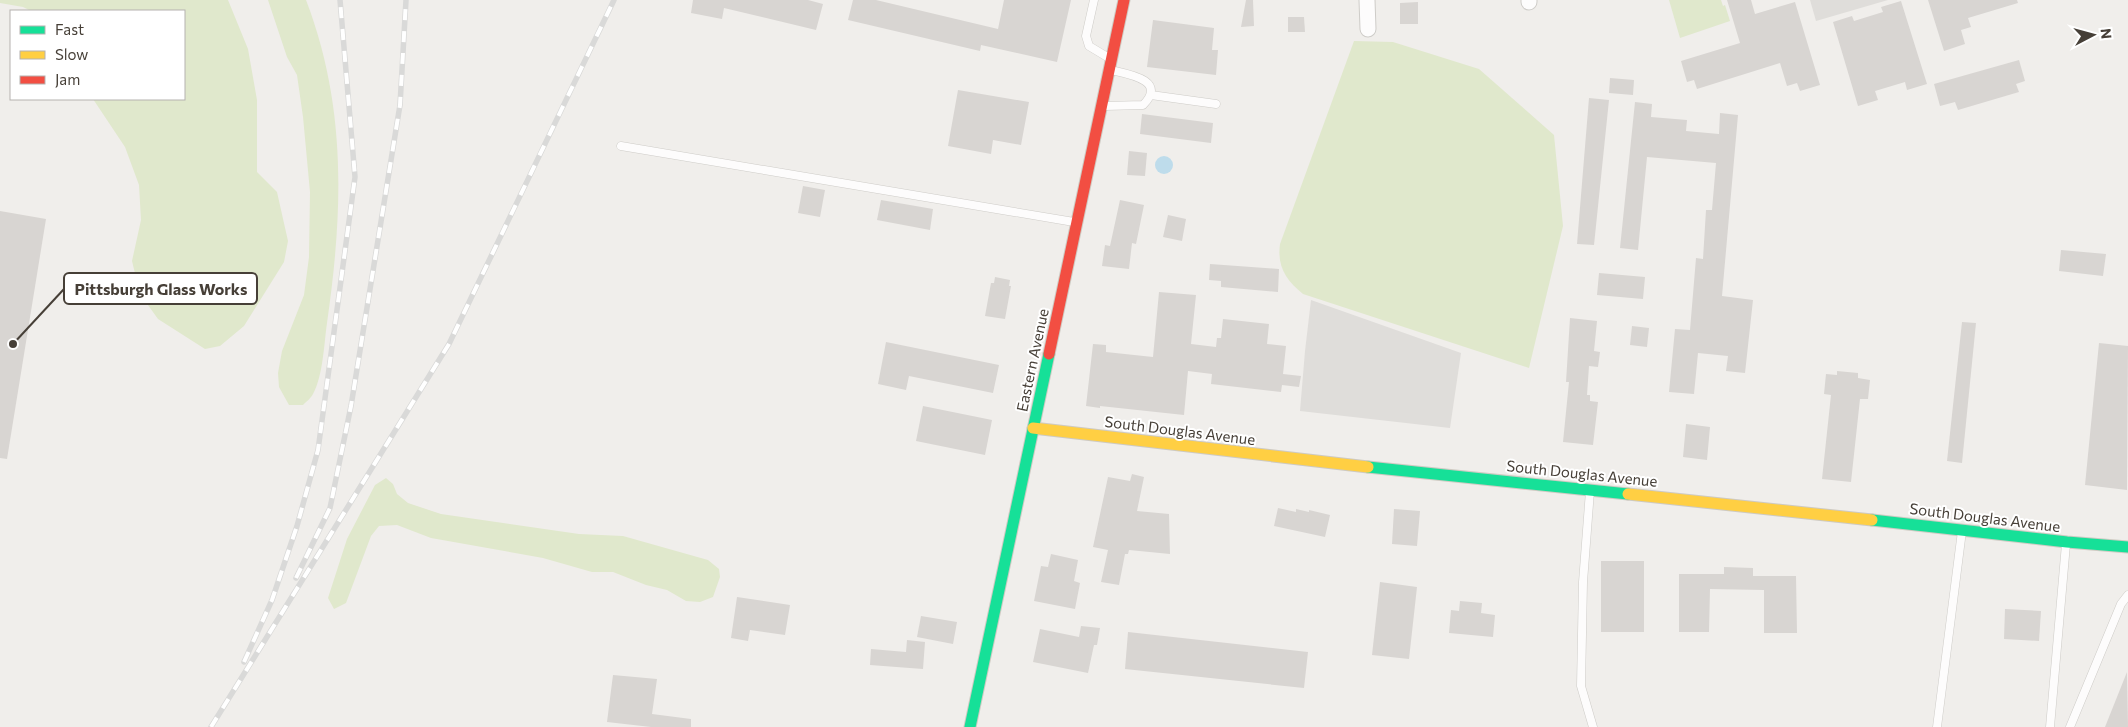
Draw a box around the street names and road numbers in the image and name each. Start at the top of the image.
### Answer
street label: Eastern Avenue [1012,307,1052,413]
street label: South Douglas Avenue [1104,412,1256,448]
street label: South Douglas Avenue [1506,456,1658,490]
street label: South Douglas Avenue [1909,499,2061,535]

